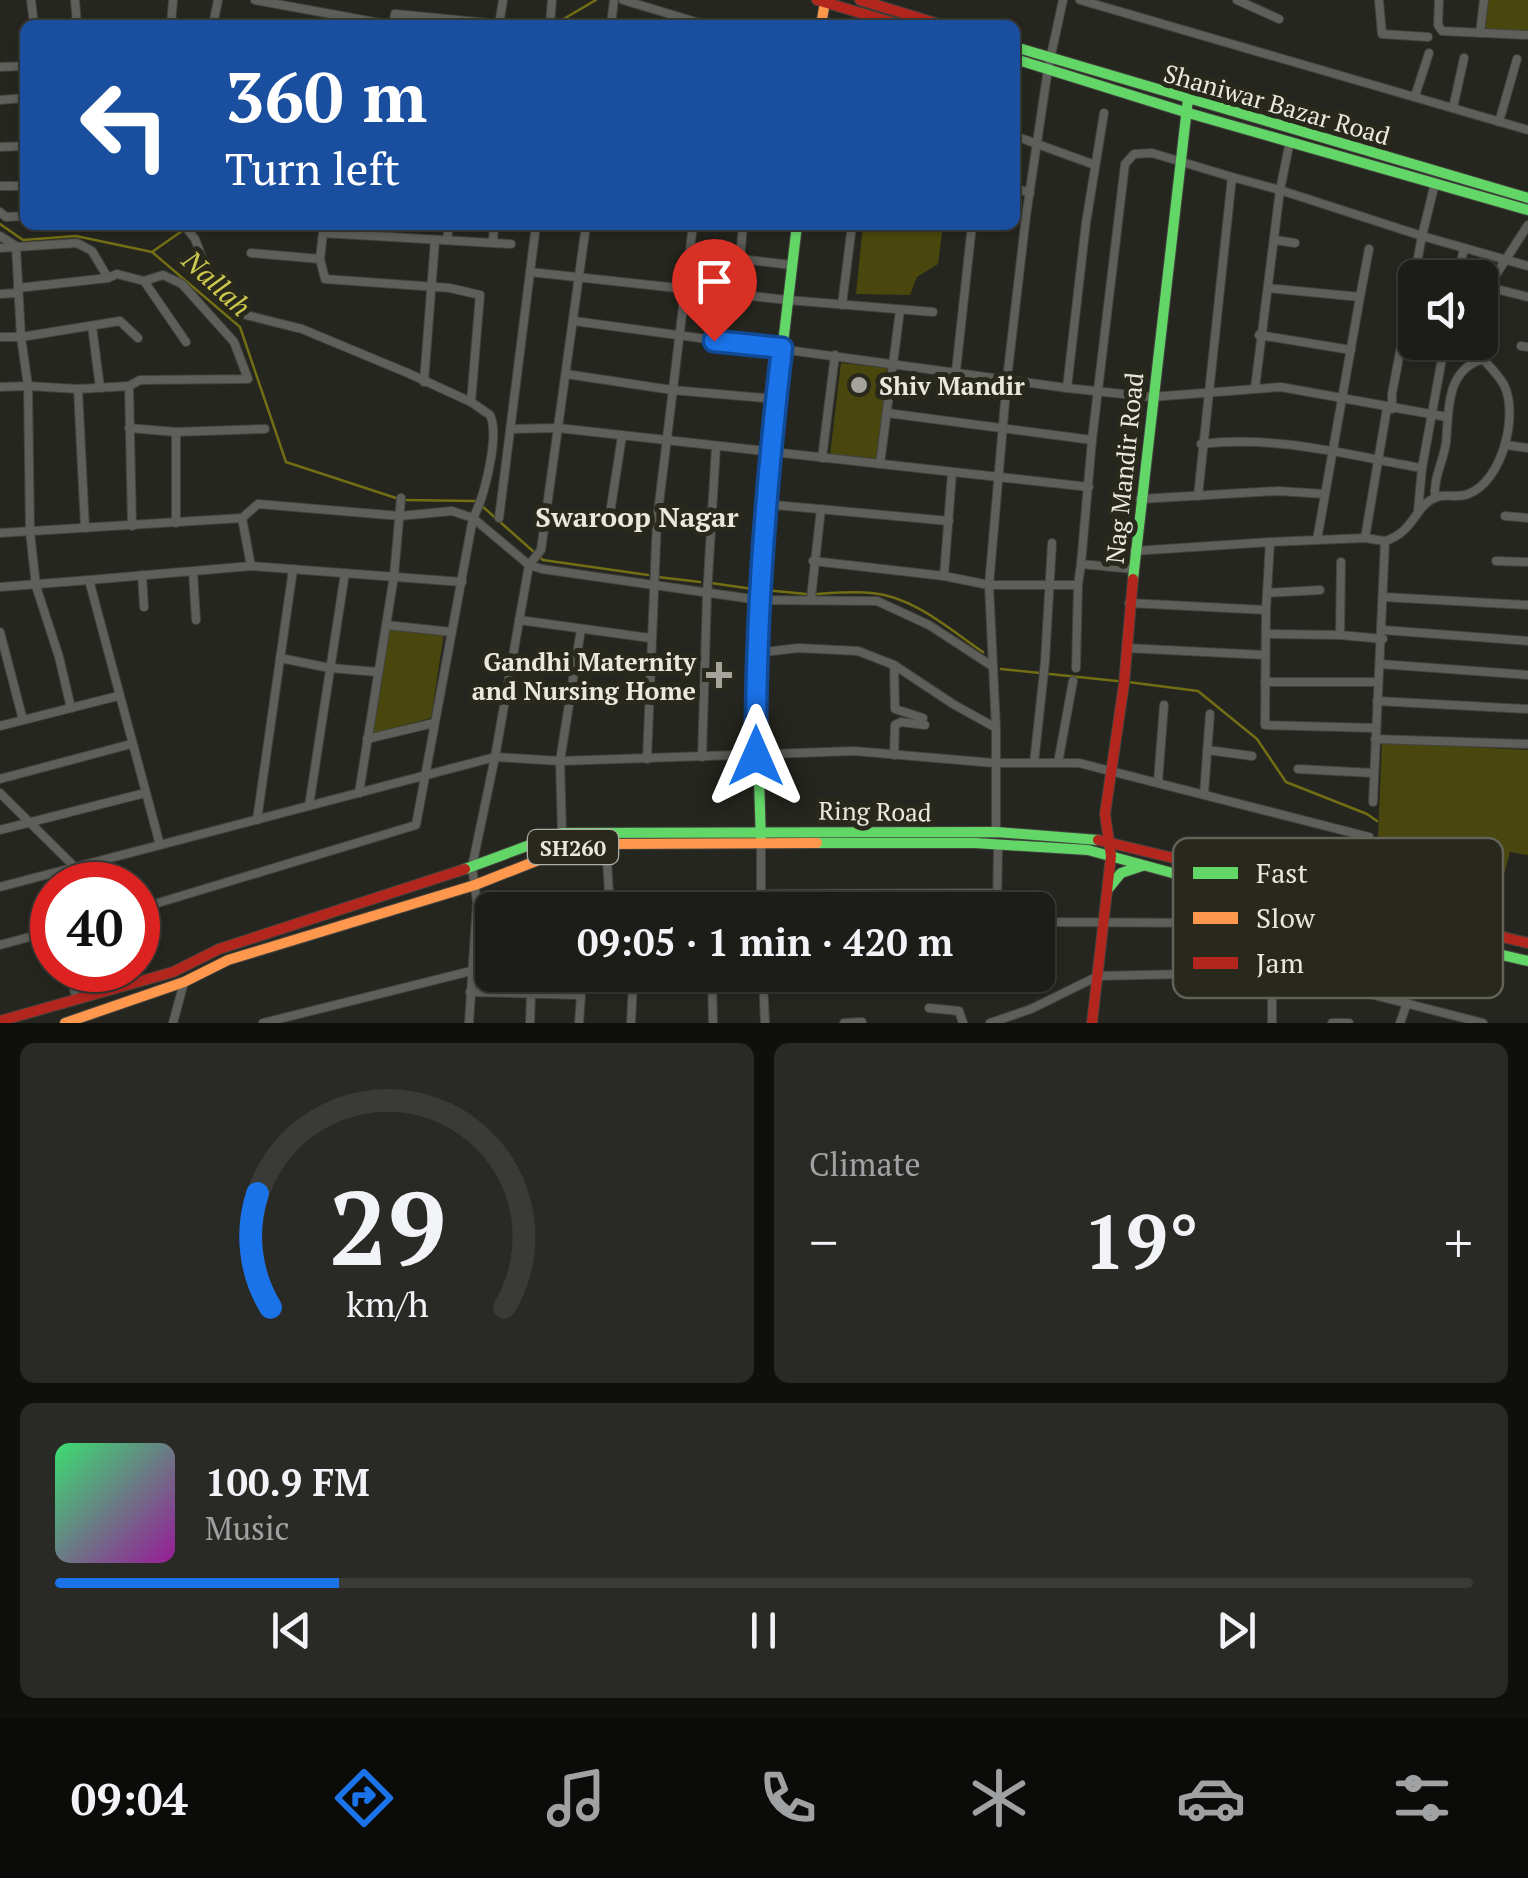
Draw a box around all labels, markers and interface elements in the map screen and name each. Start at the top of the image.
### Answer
text: 360 m [225,49,427,142]
street label: Shaniwar Bazar Road [1160,56,1394,152]
icon: left [60,60,190,190]
text: Turn left [225,138,400,198]
pin [672,239,757,342]
water label: Nallah [174,241,259,324]
icon: arrive [687,254,742,309]
map controls [1398,260,1498,360]
button: sound [1398,260,1498,360]
place label: Shiv Mandir [879,369,1025,402]
street label: Nag Mandir Road [1098,371,1150,565]
marker: Shiv Mandir [848,374,870,396]
district label: Swaroop Nagar [535,498,739,535]
place label: Gandhi Maternity and Nursing Home [472,645,697,707]
marker: Gandhi Maternity and Nursing Home [706,662,732,688]
position arrow [704,704,808,808]
street label: Ring Road [818,794,932,828]
road number: SH260 [528,830,618,864]
legend [1173,838,1503,998]
text: Fast [1256,854,1308,891]
speed limit sign: 40 [30,862,160,992]
text: Slow [1256,899,1316,936]
text: 09:05 · 1 min · 420 m [577,917,953,967]
text: Jam [1256,944,1304,981]
text: Climate [809,1143,921,1185]
text: 29 [328,1157,446,1295]
text: 19° [1083,1191,1199,1290]
text: − [809,1205,838,1278]
text: + [1444,1205,1473,1278]
text: km/h [346,1280,428,1327]
text: 100.9 FM [205,1457,370,1507]
text: Music [205,1507,290,1549]
icon: previous [264,1603,319,1658]
icon: pause [736,1603,791,1658]
icon: next [1209,1603,1264,1658]
icon: directions [329,1763,399,1833]
icon: music [541,1763,611,1833]
icon: phone [753,1763,823,1833]
icon: climate [964,1763,1034,1833]
icon: car [1176,1763,1246,1833]
icon: filters [1387,1763,1457,1833]
text: 09:04 [71,1768,188,1828]

